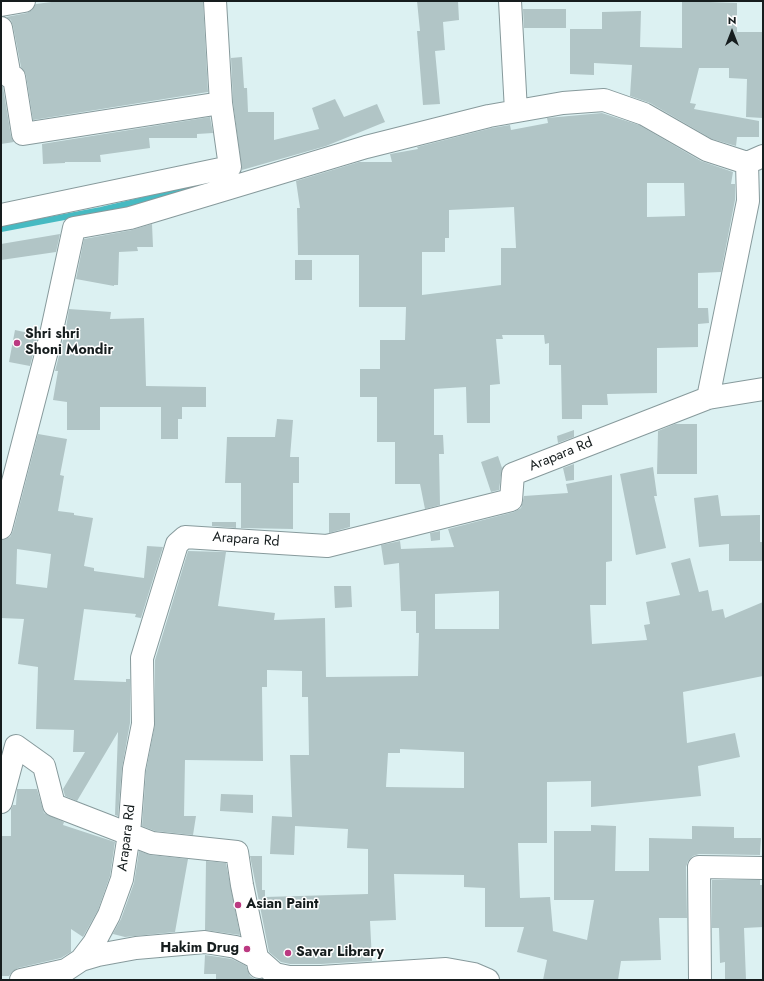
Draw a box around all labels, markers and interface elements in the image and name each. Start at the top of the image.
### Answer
north arrow [712,12,752,52]
text: N [728,12,736,28]
place label: Shri shri Shoni Mondir [25,327,113,360]
marker: Shri shri Shoni Mondir [12,338,22,348]
street label: Arapara Rd [527,435,595,475]
street label: Arapara Rd [212,529,280,551]
street label: Arapara Rd [115,804,139,872]
place label: Asian Paint [246,897,319,913]
marker: Asian Paint [233,900,243,910]
place label: Hakim Drug [160,941,239,957]
marker: Hakim Drug [242,944,252,954]
place label: Savar Library [296,945,384,961]
marker: Savar Library [283,948,293,958]

